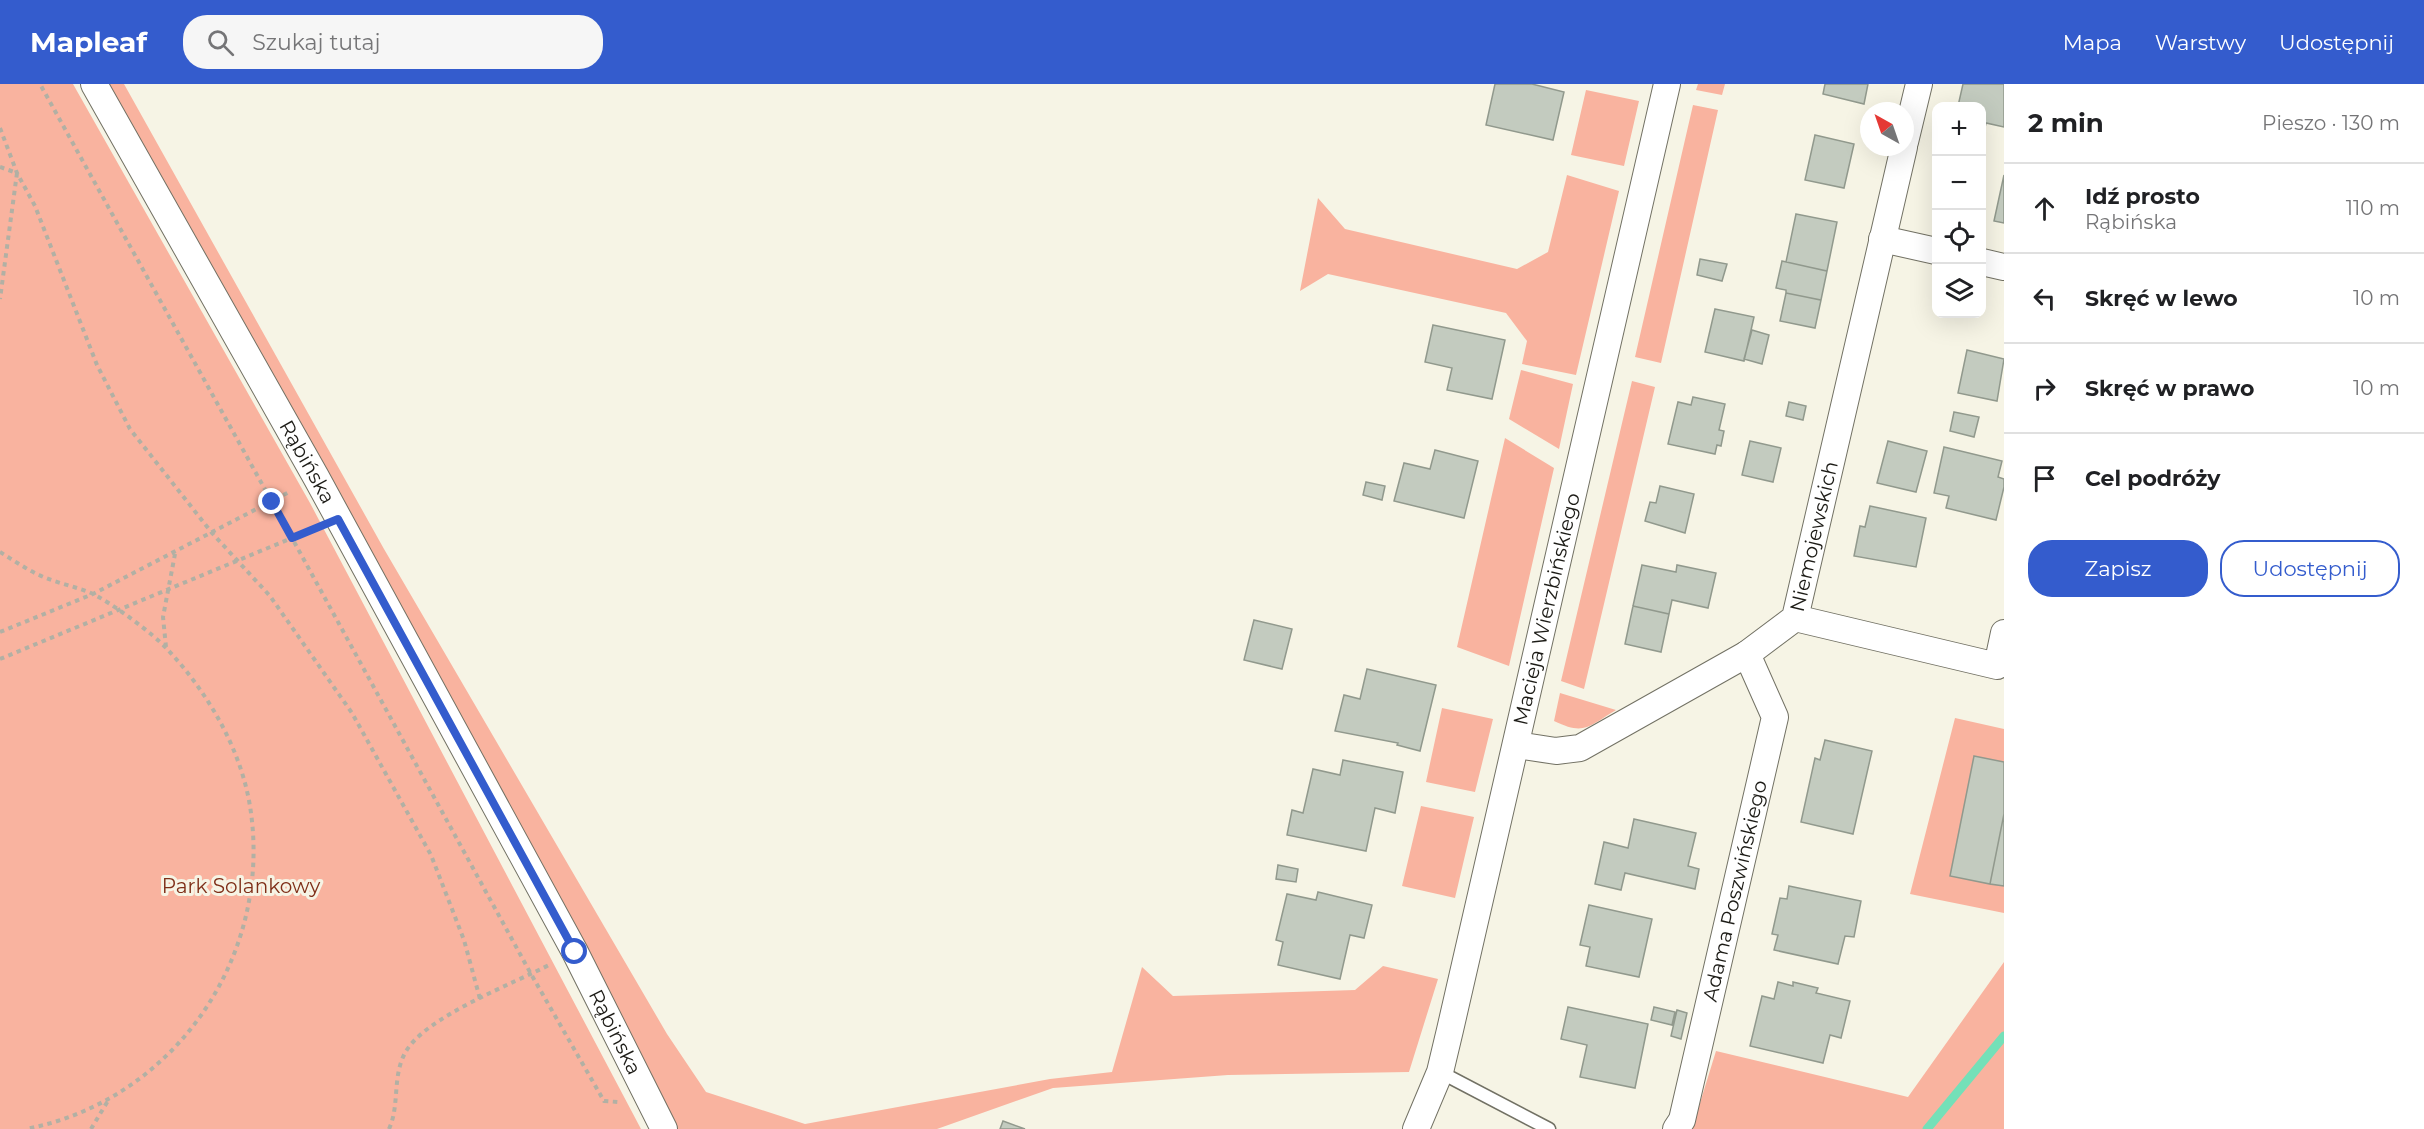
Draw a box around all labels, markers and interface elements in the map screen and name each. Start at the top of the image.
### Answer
search box [183,15,603,69]
text: Mapleaf [30,25,147,59]
icon: search [204,26,237,59]
text: Szukaj tutaj [252,29,381,56]
text: Mapa [2063,30,2122,55]
text: Warstwy [2155,30,2246,55]
text: Udostępnij [2279,30,2394,55]
north arrow [1860,102,1914,156]
map controls [1932,102,1986,318]
button: + [1932,102,1986,156]
text: 2 min [2028,107,2104,139]
text: Pieszo · 130 m [2262,111,2400,135]
button: − [1932,156,1986,210]
text: Idź prosto [2085,183,2200,210]
icon: ahead [2028,192,2061,225]
text: 110 m [2346,196,2400,220]
button: locate [1932,210,1986,264]
text: Rąbińska [2085,210,2177,234]
button: layers [1932,264,1986,318]
icon: left [2028,282,2061,315]
text: Skręć w lewo [2085,285,2238,312]
text: 10 m [2353,286,2400,310]
icon: right [2028,372,2061,405]
text: Skręć w prawo [2085,375,2254,402]
text: 10 m [2353,376,2400,400]
street label: Rąbińska [274,416,340,508]
street label: Niemojewskich [1785,459,1843,614]
icon: arrive [2028,462,2061,495]
text: Cel podróży [2085,465,2221,492]
route end [258,488,284,514]
street label: Macieja Wierzbińskiego [1508,491,1585,727]
button: Zapisz [2028,540,2208,597]
button: Udostępnij [2220,540,2400,597]
street label: Adama Poszwińskiego [1698,778,1772,1004]
park label: Park Solankowy [162,874,320,898]
route start [561,938,587,964]
street label: Rąbińska [584,986,647,1079]

